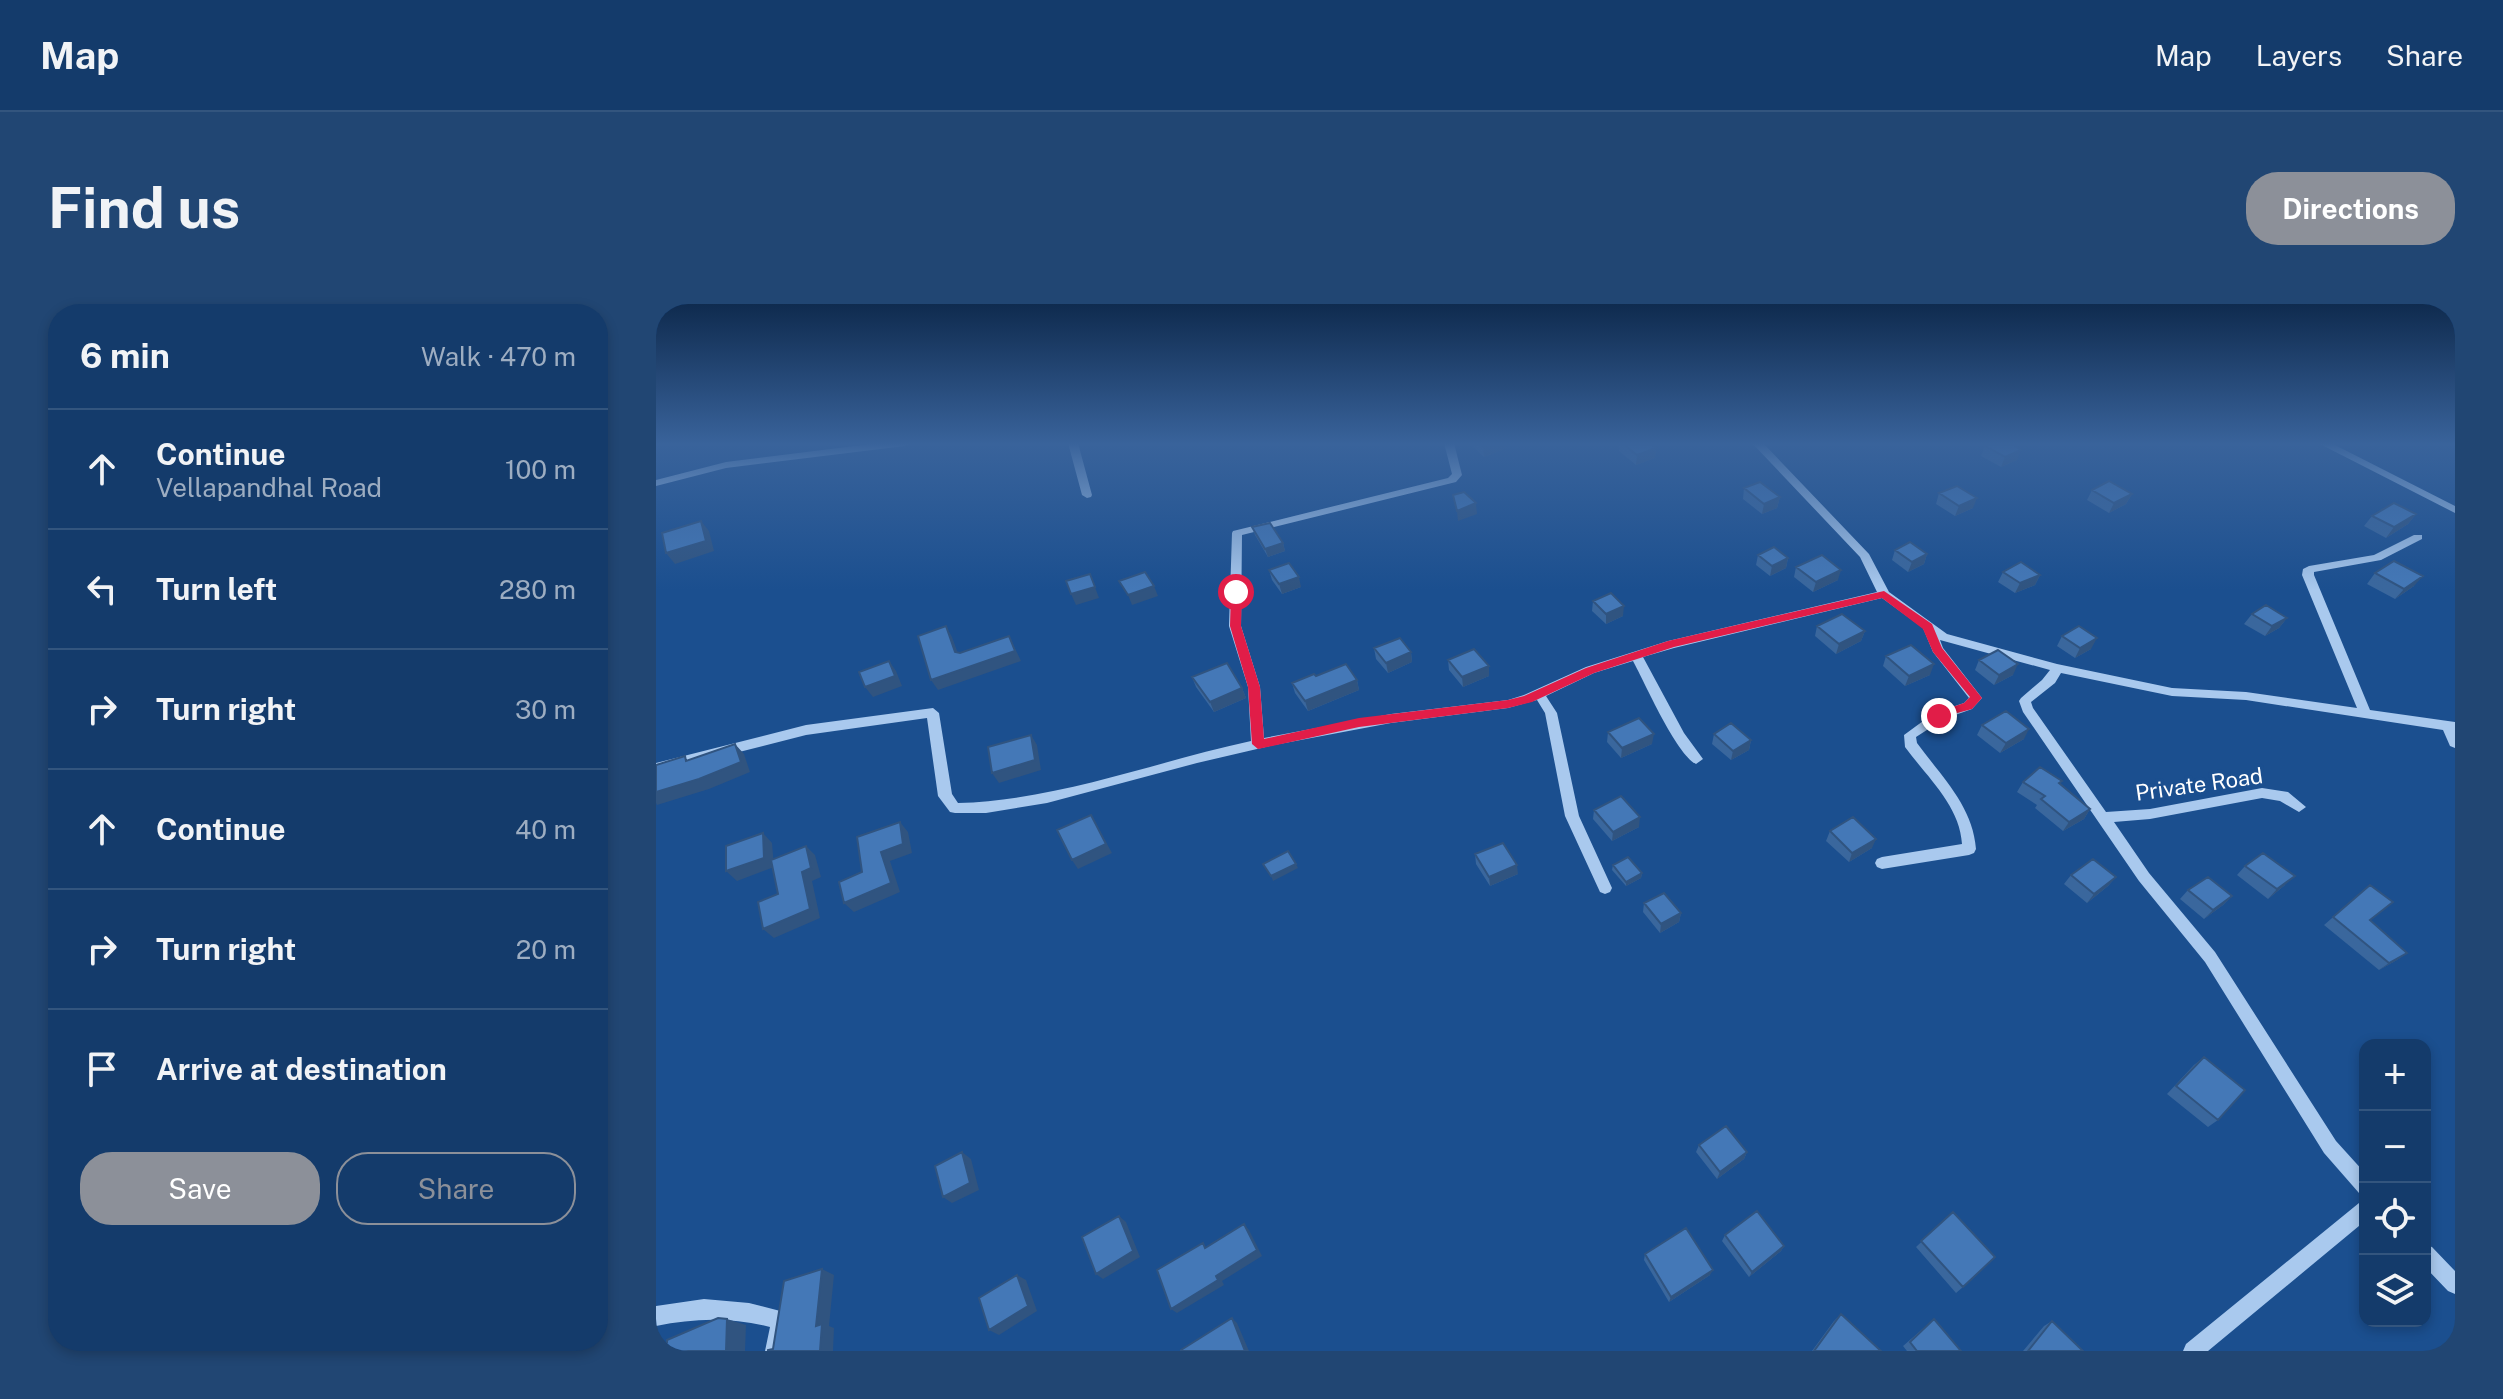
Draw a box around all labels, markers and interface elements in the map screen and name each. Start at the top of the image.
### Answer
text: Map [40,33,119,78]
text: Map [2155,39,2212,72]
text: Layers [2256,39,2342,72]
text: Share [2386,39,2463,72]
button: Directions [2246,172,2455,245]
text: Find us [48,175,240,241]
text: 6 min [80,336,170,376]
text: Walk · 470 m [421,341,576,372]
text: Continue [156,436,286,472]
icon: ahead [80,447,124,491]
text: 100 m [505,454,576,485]
text: Vellapandhal Road [156,472,382,503]
icon: left [80,567,124,611]
text: Turn left [156,571,277,607]
text: 280 m [499,574,576,605]
route start [1218,574,1254,610]
icon: right [80,687,124,731]
text: Turn right [156,691,296,727]
text: 30 m [515,694,576,725]
route end [1921,698,1957,734]
street label: Private Road [2134,762,2264,806]
icon: ahead [80,807,124,851]
text: Continue [156,811,286,847]
text: 40 m [515,814,576,845]
icon: right [80,927,124,971]
text: Turn right [156,931,296,967]
text: 20 m [516,934,576,965]
map controls [2359,1039,2431,1327]
button: + [2359,1039,2431,1111]
icon: arrive [80,1047,124,1091]
text: Arrive at destination [156,1051,447,1087]
button: − [2359,1111,2431,1183]
button: Save [80,1152,320,1225]
button: Share [336,1152,576,1225]
button: locate [2359,1183,2431,1255]
button: layers [2359,1255,2431,1327]

